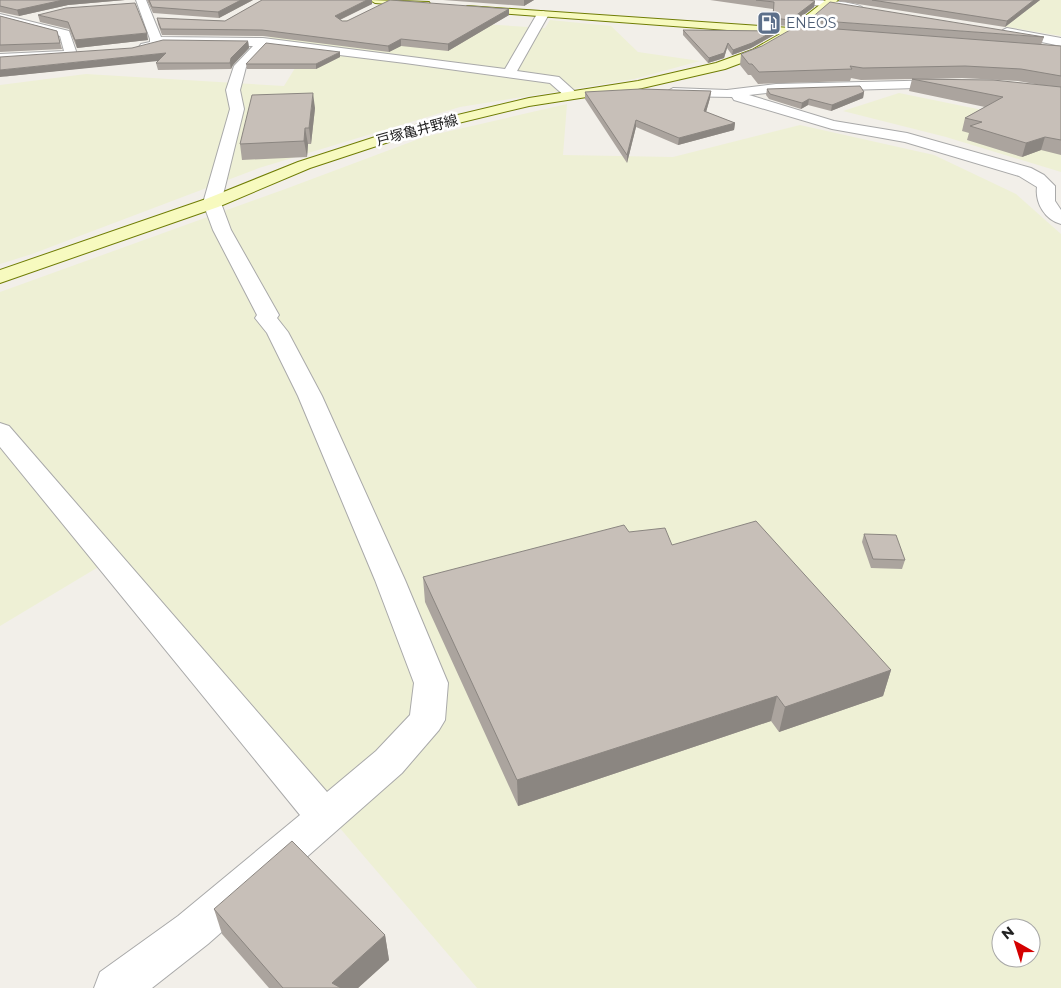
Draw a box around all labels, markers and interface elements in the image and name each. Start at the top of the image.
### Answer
fuel station icon: ENEOS [756,10,782,36]
place label: ENEOS [786,14,836,32]
street label: 戸塚亀井野線 [374,110,460,150]
north arrow [991,918,1041,968]
text: N [998,922,1018,943]

